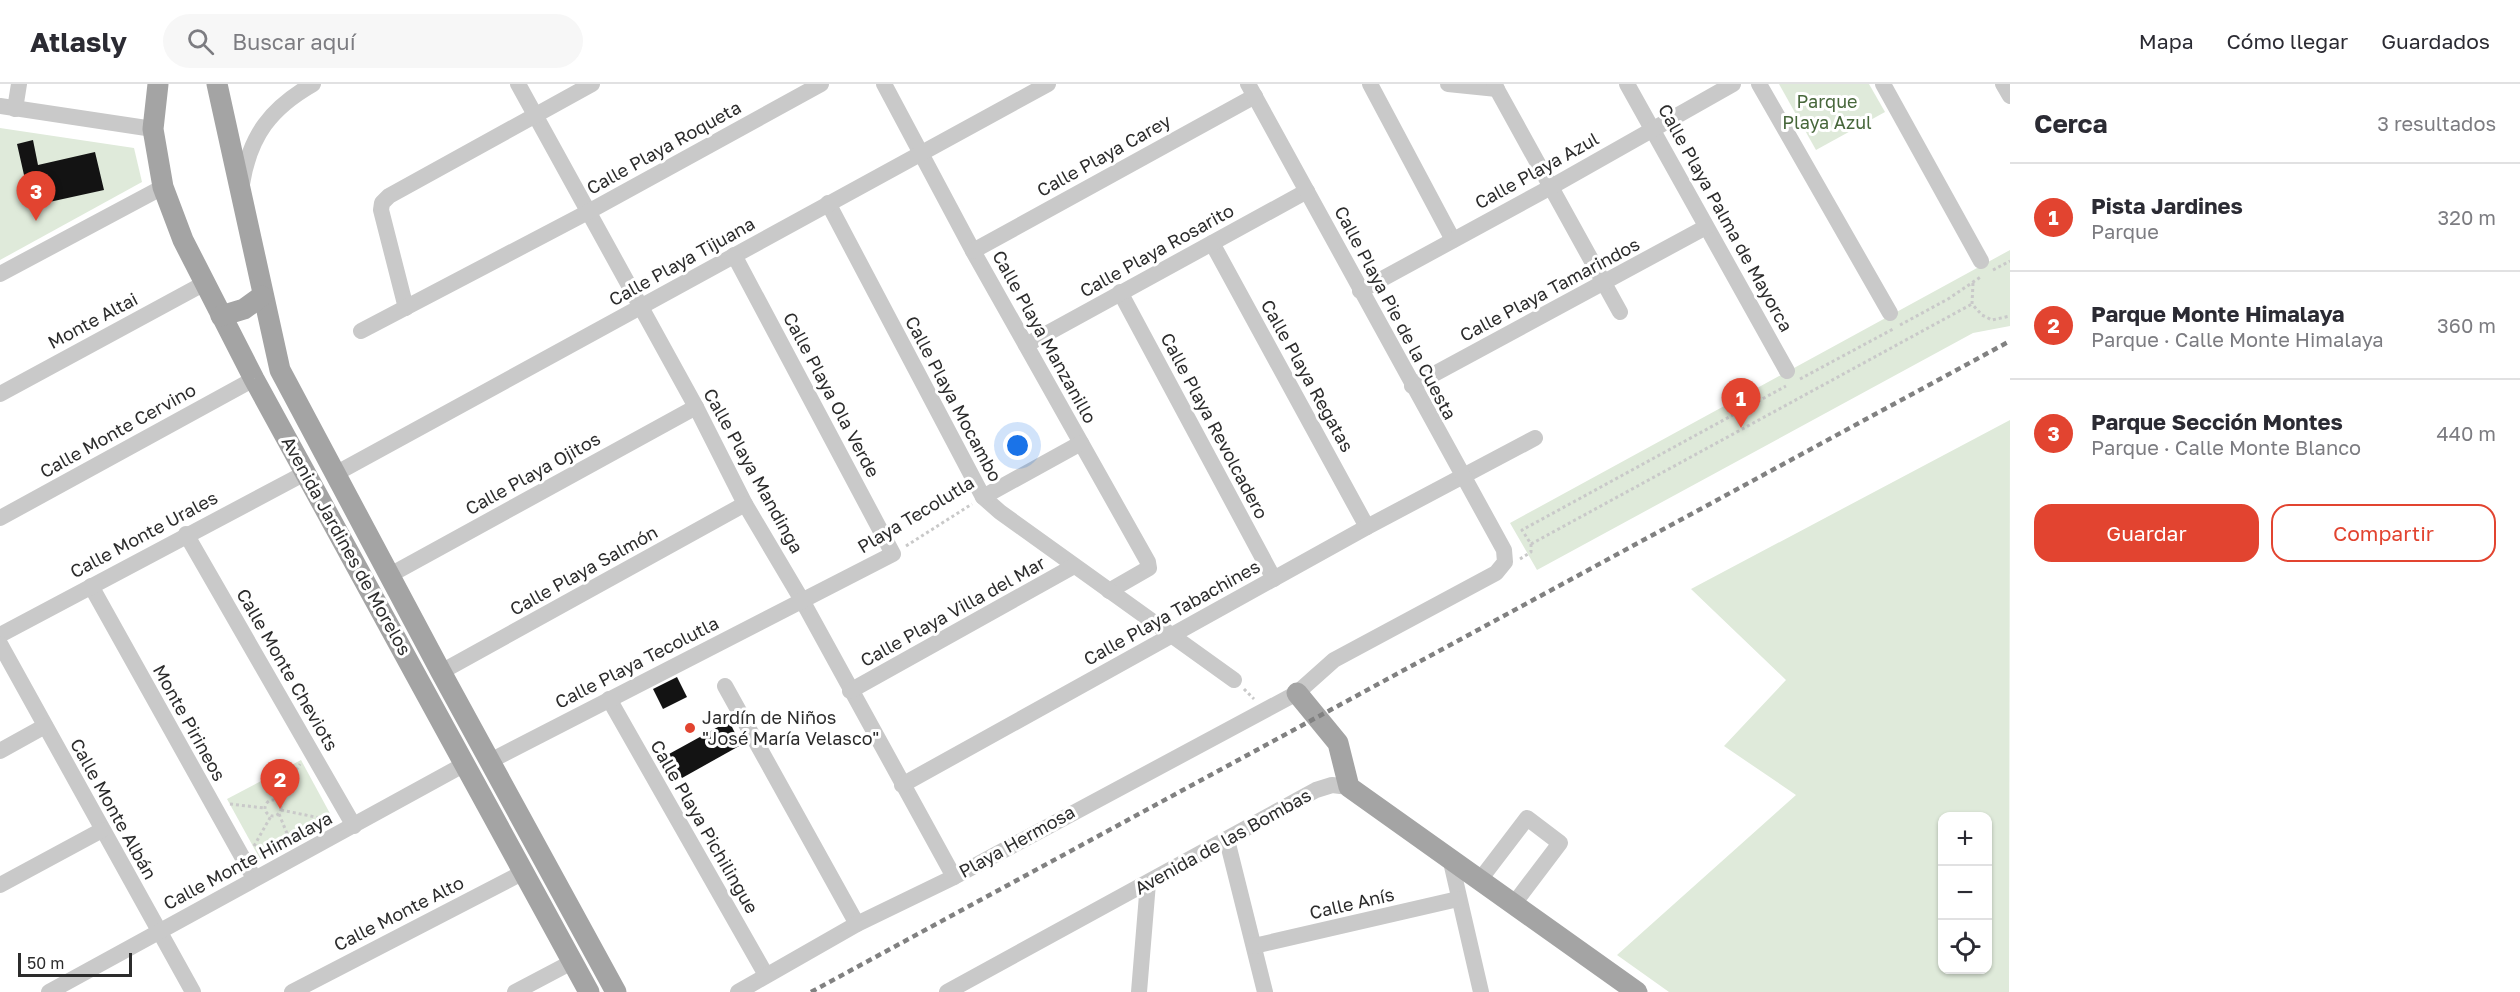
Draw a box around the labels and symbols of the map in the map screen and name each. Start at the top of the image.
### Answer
park label: Parque Playa Azul [1782,90,1872,133]
street label: Calle Playa Roqueta [583,96,744,199]
street label: Calle Playa Palma de Mayorca [1654,100,1798,335]
street label: Calle Playa Carey [1033,109,1174,201]
street label: Calle Playa Azul [1471,127,1603,213]
pin: 3 [16,172,56,221]
street label: Calle Playa Rosarito [1076,199,1237,302]
street label: Calle Playa Pie de la Cuesta [1330,202,1462,423]
street label: Calle Playa Tijuana [605,212,758,310]
street label: Calle Playa Tamarindos [1456,232,1643,346]
street label: Calle Playa Manzanillo [988,246,1102,427]
street label: Monte Altai [44,287,141,353]
street label: Calle Playa Regatas [1257,296,1359,456]
street label: Calle Playa Ola Verde [779,308,885,481]
street label: Calle Playa Mocambo [901,312,1007,485]
street label: Calle Playa Revolcadero [1156,329,1273,522]
street label: Calle Monte Cervino [36,378,199,482]
pin: 1 [1722,378,1760,428]
street label: Calle Playa Mandinga [699,384,808,557]
street label: Calle Playa Ojitos [461,427,604,519]
your location [1003,431,1032,460]
street label: Avenida Jardines de Morelos [277,432,416,659]
street label: Playa Tecolutla [853,471,978,558]
street label: Calle Monte Urales [66,486,221,582]
street label: Calle Playa Salmón [506,520,661,620]
street label: Calle Playa Villa del Mar [856,551,1049,671]
street label: Calle Playa Tabachines [1080,555,1263,670]
street label: Calle Monte Cheviots [232,584,343,755]
street label: Calle Playa Tecolutla [551,611,722,713]
street label: Monte Pirineos [149,660,231,785]
place label: Jardín de Niños "José María Velasco" [702,706,879,749]
marker: Jardín de Niños "José María Velasco" [683,721,697,735]
street label: Calle Monte Albán [66,734,162,883]
street label: Calle Playa Pichilingue [646,736,764,917]
pin: 2 [260,760,300,809]
street label: Avenida de las Bombas [1130,783,1315,899]
street label: Playa Hermosa [955,800,1078,882]
street label: Calle Monte Himalaya [159,806,336,914]
street label: Calle Monte Alto [330,871,467,955]
street label: Calle Anís [1307,883,1396,923]
scale bar [18,950,132,978]

